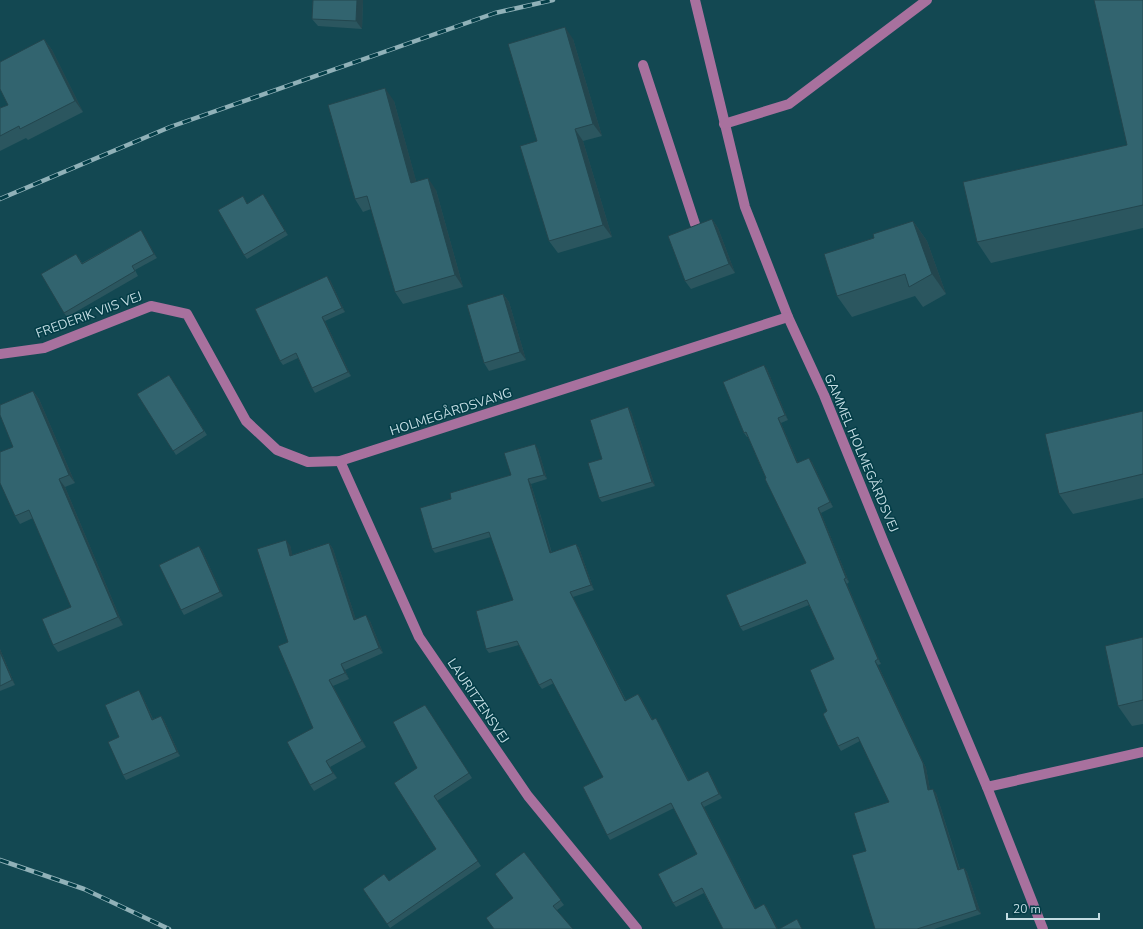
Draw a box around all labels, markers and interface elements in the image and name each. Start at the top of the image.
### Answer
street label: FREDERIK VIIS VEJ [33,287,145,343]
street label: GAMMEL HOLMEGÅRDSVEJ [819,371,904,535]
street label: HOLMEGÅRDSVANG [387,383,514,440]
street label: LAURITZENSVEJ [443,655,513,747]
scale bar [1007,895,1099,921]
text: 20 m [1013,901,1041,917]

